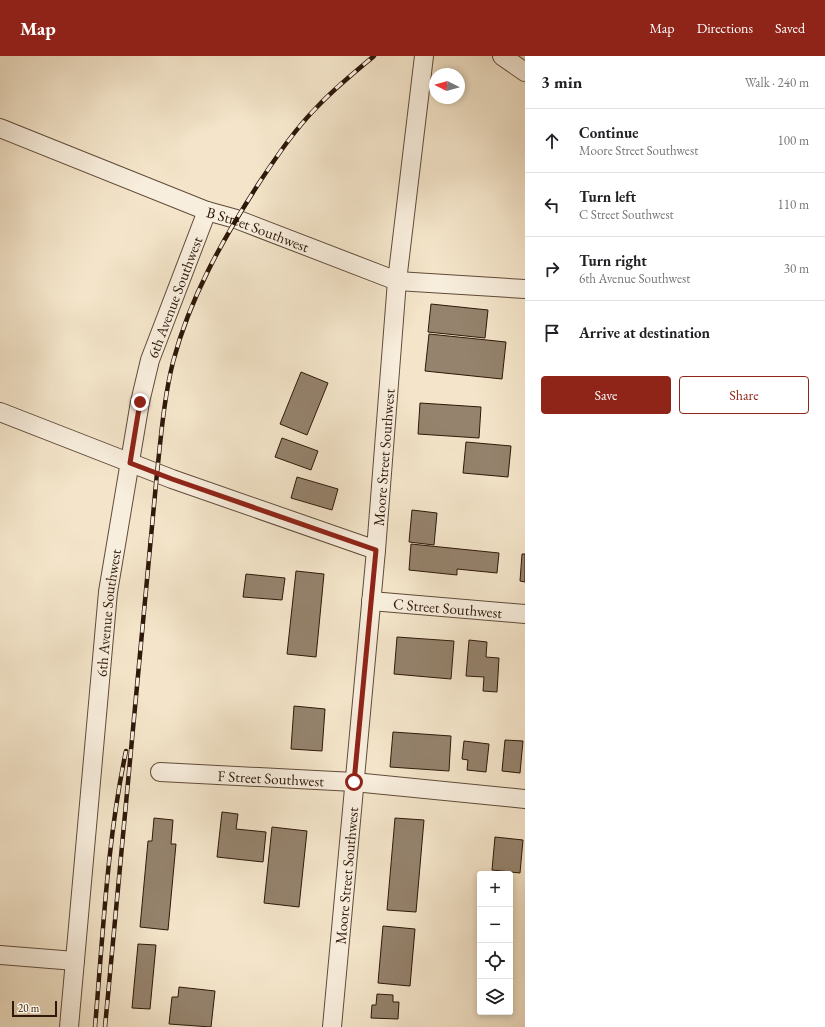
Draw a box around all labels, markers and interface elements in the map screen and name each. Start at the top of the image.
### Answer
text: Map [20,16,56,41]
text: Map [649,19,675,37]
text: Directions [697,19,753,37]
text: Saved [775,19,805,37]
north arrow [429,68,465,104]
text: 3 min [541,71,582,93]
text: Walk · 240 m [745,74,809,91]
text: Continue [579,123,639,142]
icon: ahead [541,130,563,152]
text: 100 m [778,132,809,149]
text: Moore Street Southwest [579,142,698,159]
text: Turn left [579,187,636,206]
icon: left [541,194,563,216]
text: 110 m [778,196,809,213]
street label: B Street Southwest [205,202,312,256]
text: C Street Southwest [579,206,674,223]
street label: 6th Avenue Southwest [142,233,206,360]
text: Turn right [579,251,647,270]
icon: right [541,258,563,280]
text: 30 m [784,260,809,277]
text: 6th Avenue Southwest [579,270,690,287]
icon: arrive [541,322,563,344]
text: Arrive at destination [579,323,710,342]
button: Save [541,376,671,414]
button: Share [679,376,809,414]
street label: Moore Street Southwest [368,388,398,527]
route end [131,393,149,411]
street label: 6th Avenue Southwest [91,547,125,678]
street label: C Street Southwest [392,593,503,622]
street label: F Street Southwest [217,765,325,790]
route start [345,773,363,791]
street label: Moore Street Southwest [330,806,362,945]
map controls [477,871,513,1015]
button: + [477,871,513,907]
button: − [477,907,513,943]
button: locate [477,943,513,979]
button: layers [477,979,513,1015]
scale bar [12,999,57,1018]
text: 20 m [18,1001,39,1015]

